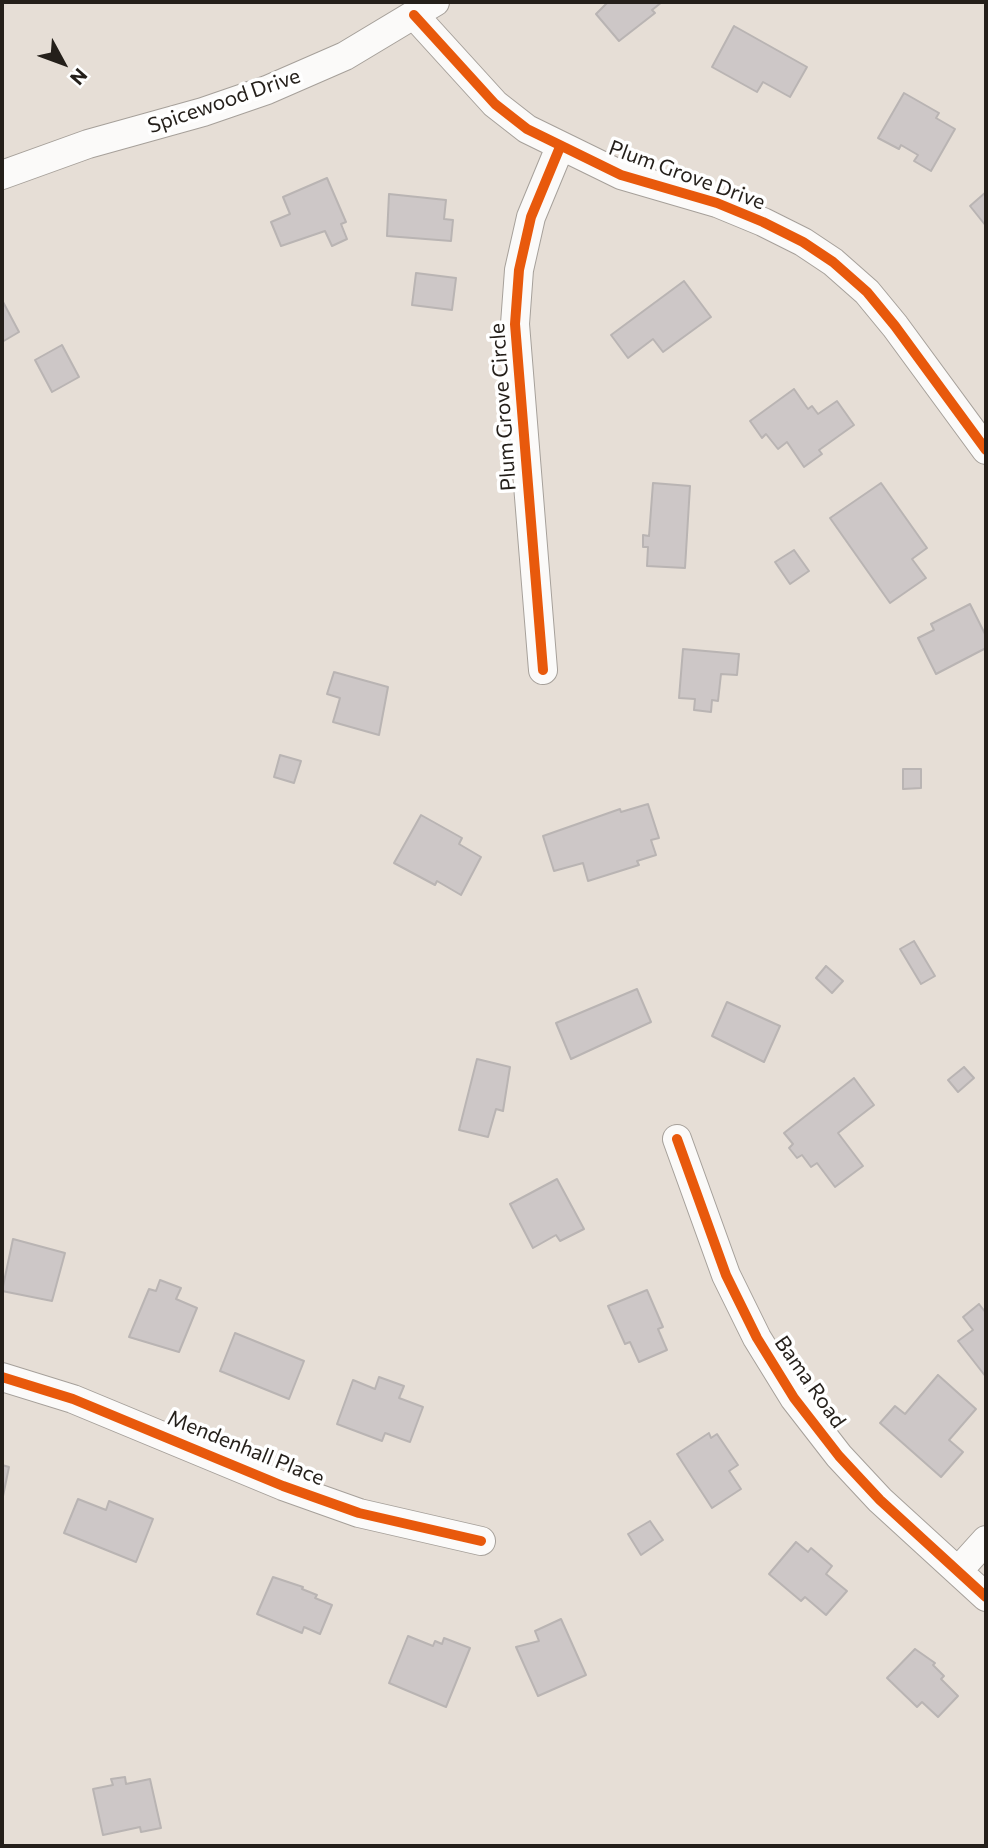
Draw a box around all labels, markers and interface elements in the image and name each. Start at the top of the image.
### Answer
north arrow [28,28,98,98]
street label: Spicewood Drive [144,63,304,139]
text: N [66,64,93,90]
street label: Plum Grove Drive [605,135,769,215]
street label: Plum Grove Circle [485,322,521,492]
street label: Bama Road [769,1331,851,1433]
street label: Mendenhall Place [164,1405,328,1491]

